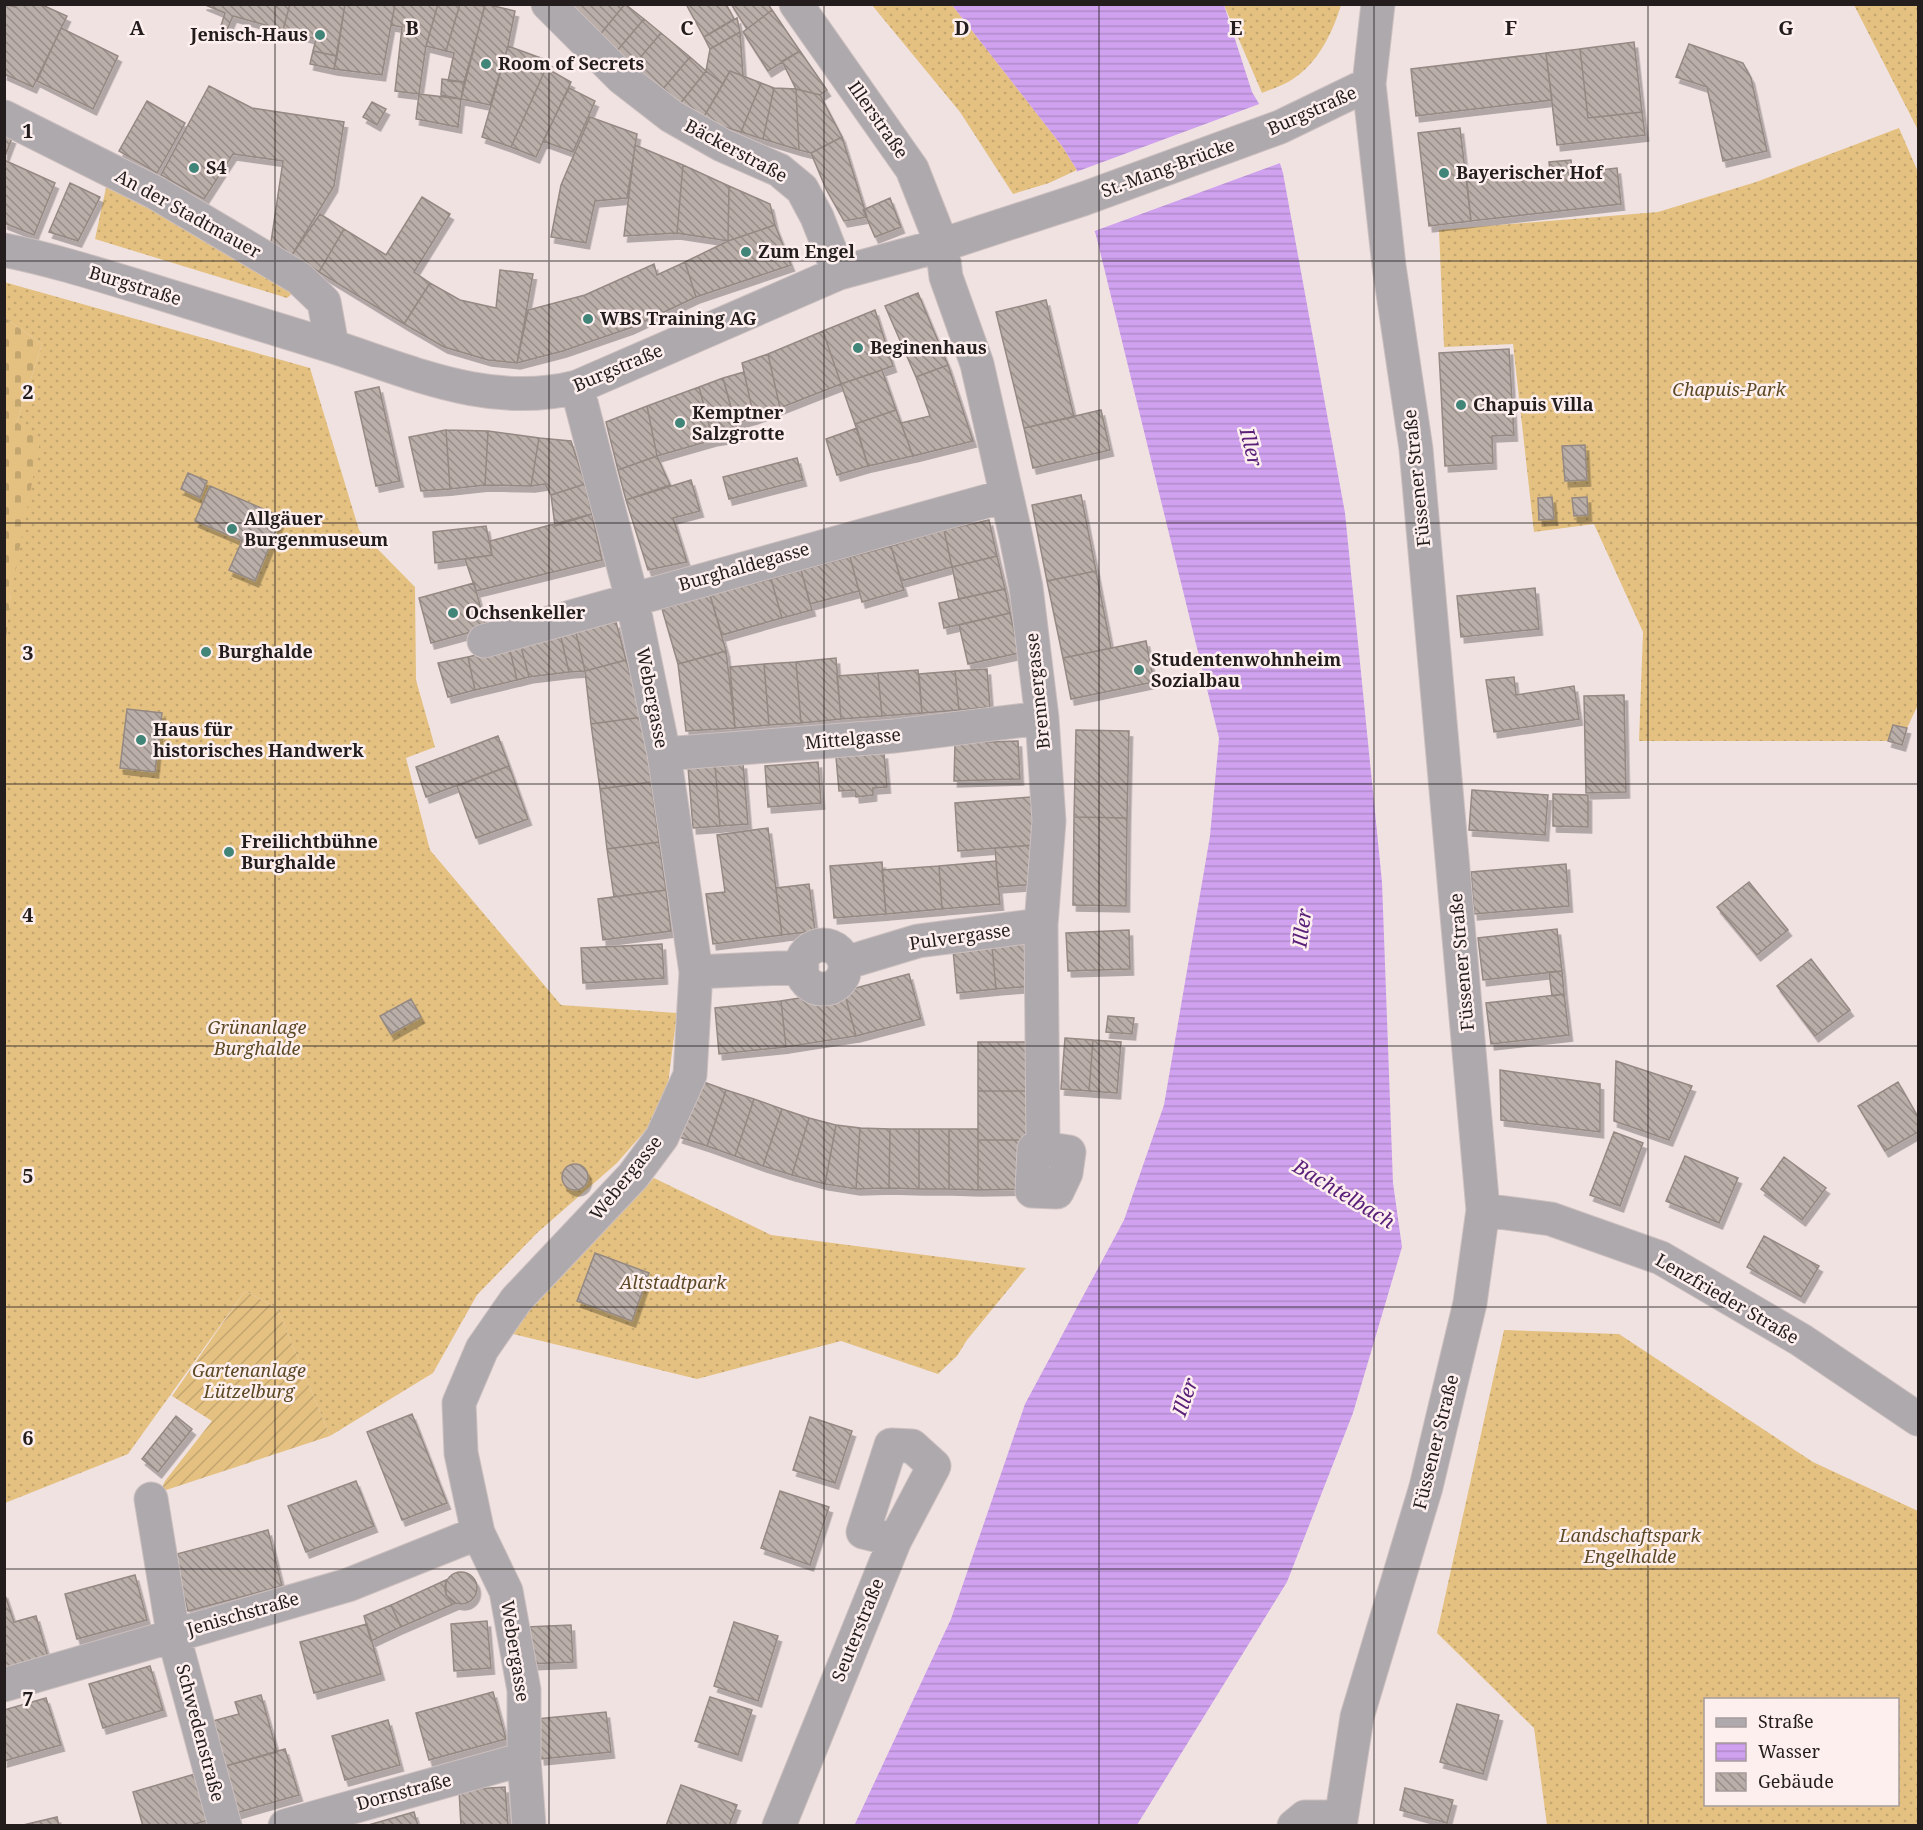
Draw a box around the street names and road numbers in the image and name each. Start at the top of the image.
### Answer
street label: Illerstraße [843,76,914,163]
street label: Burgstraße [1263,80,1360,140]
street label: Bäckerstraße [681,113,792,187]
street label: St.-Mang-Brücke [1098,132,1238,202]
street label: An der Stadtmauer [111,163,266,263]
street label: Burgstraße [86,260,184,310]
street label: Burgstraße [569,337,666,397]
street label: Füssener Straße [1397,408,1435,548]
street label: Burghaldegasse [676,536,812,596]
street label: Brennergasse [1019,632,1055,750]
street label: Webergasse [631,645,675,750]
street label: Mittelgasse [804,722,902,754]
street label: Füssener Straße [1443,892,1479,1032]
street label: Pulvergasse [908,917,1012,955]
street label: Webergasse [584,1130,667,1225]
street label: Lenzfrieder Straße [1651,1247,1804,1349]
street label: Füssener Straße [1407,1372,1463,1512]
street label: Seuterstraße [825,1574,889,1685]
street label: Jenischstraße [183,1586,302,1641]
street label: Webergasse [496,1598,536,1703]
street label: Schwedenstraße [171,1661,231,1804]
street label: Dornstraße [354,1767,454,1815]

